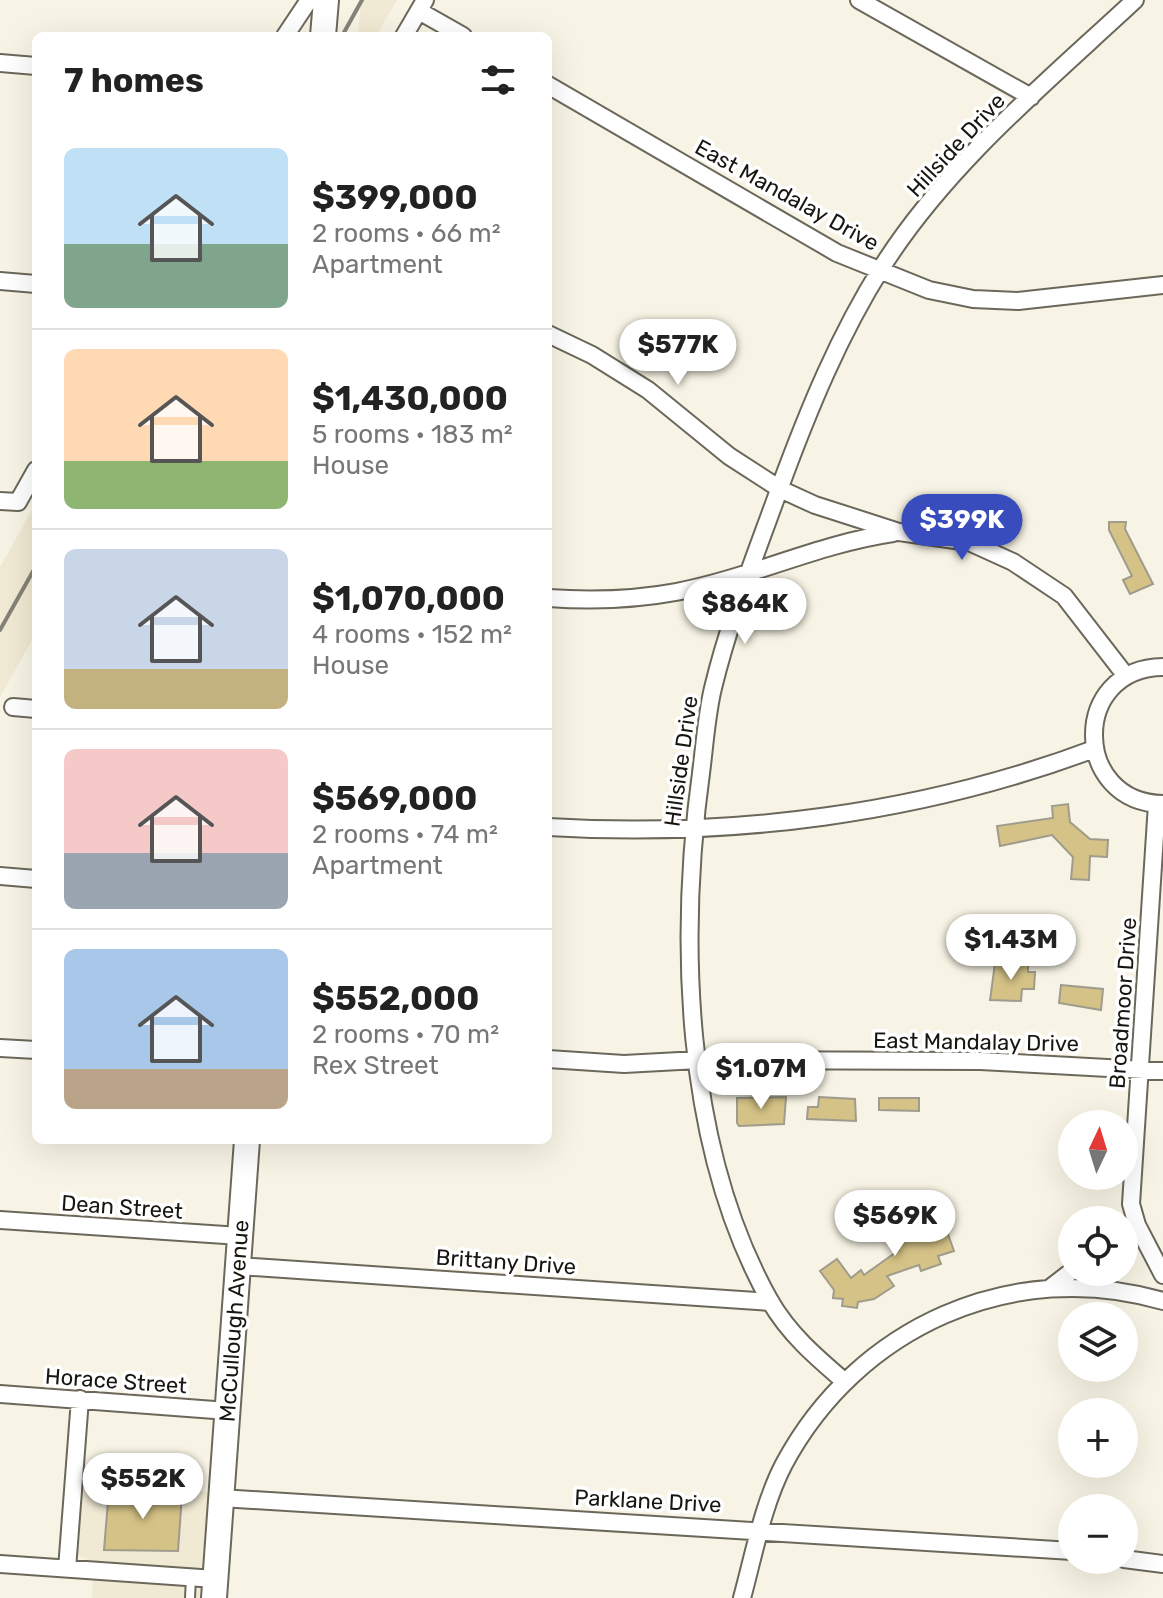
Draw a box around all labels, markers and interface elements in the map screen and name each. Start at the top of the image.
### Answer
icon: filters [476,58,520,102]
text: 7 homes [64,60,204,101]
street label: Hillside Drive [901,88,1011,202]
street label: East Mandalay Drive [690,133,884,257]
text: $399,000 [312,177,478,218]
icon: home [128,180,224,276]
text: 2 rooms · 66 m² [312,218,501,249]
text: Apartment [312,249,443,280]
pin: $577K [622,319,734,387]
text: $577K [637,329,719,360]
text: $1,430,000 [312,378,508,419]
icon: home [128,381,224,477]
text: 5 rooms · 183 m² [312,419,513,450]
text: House [312,450,389,481]
pin: $399K [906,494,1018,562]
text: $399K [919,504,1005,535]
text: $1,070,000 [312,578,505,619]
pin: $864K [689,578,801,646]
icon: home [128,581,224,677]
text: $864K [702,588,788,619]
text: 4 rooms · 152 m² [312,619,512,650]
text: House [312,650,389,681]
street label: Hillside Drive [658,694,704,828]
text: $569,000 [312,778,477,819]
icon: home [128,781,224,877]
text: 2 rooms · 74 m² [312,819,498,850]
text: Apartment [312,850,443,881]
pin: $1.43M [946,914,1076,982]
street label: Broadmoor Drive [1104,916,1142,1090]
text: $1.43M [964,924,1058,955]
text: $552,000 [312,978,479,1019]
icon: home [128,981,224,1077]
text: 2 rooms · 70 m² [312,1019,499,1050]
street label: East Mandalay Drive [873,1027,1079,1057]
pin: $1.07M [696,1043,826,1111]
text: Rex Street [312,1050,439,1081]
text: $1.07M [715,1053,807,1084]
north arrow [1058,1110,1138,1190]
map controls [1058,1110,1138,1574]
street label: Dean Street [60,1189,184,1225]
pin: $569K [839,1190,951,1258]
text: $569K [853,1200,938,1231]
button: locate [1058,1206,1138,1286]
street label: McCullough Avenue [213,1219,255,1423]
street label: Brittany Drive [435,1244,577,1280]
button: layers [1058,1302,1138,1382]
street label: Horace Street [44,1363,188,1399]
button: + [1058,1398,1138,1478]
pin: $552K [87,1453,199,1521]
text: $552K [100,1463,186,1494]
street label: Parklane Drive [574,1484,722,1518]
button: − [1058,1494,1138,1574]

